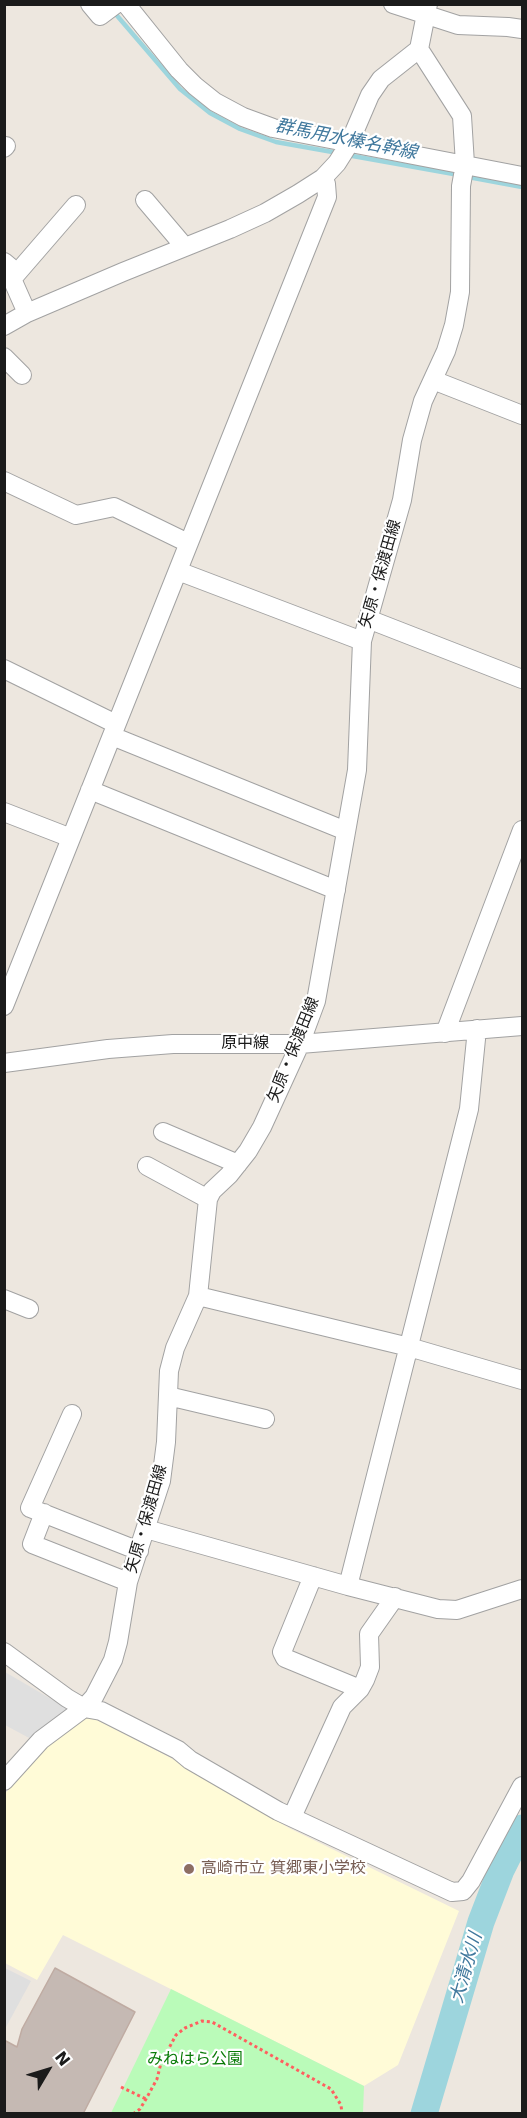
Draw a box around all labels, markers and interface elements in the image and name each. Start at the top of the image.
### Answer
water label: 群馬用水榛名幹線 [273,116,419,164]
street label: 矢原・保渡田線 [356,518,406,630]
street label: 矢原・保渡田線 [264,994,324,1106]
street label: 原中線 [221,1034,269,1054]
street label: 矢原・保渡田線 [122,1463,172,1575]
place label: 高崎市立 箕郷東小学校 [201,1859,366,1879]
marker: 高崎市立 箕郷東小学校 [182,1862,196,1876]
water label: 大清水川 [447,1930,487,2006]
north arrow [18,2040,78,2100]
text: N [51,2047,74,2070]
park label: みねはら公園 [147,2050,243,2070]

